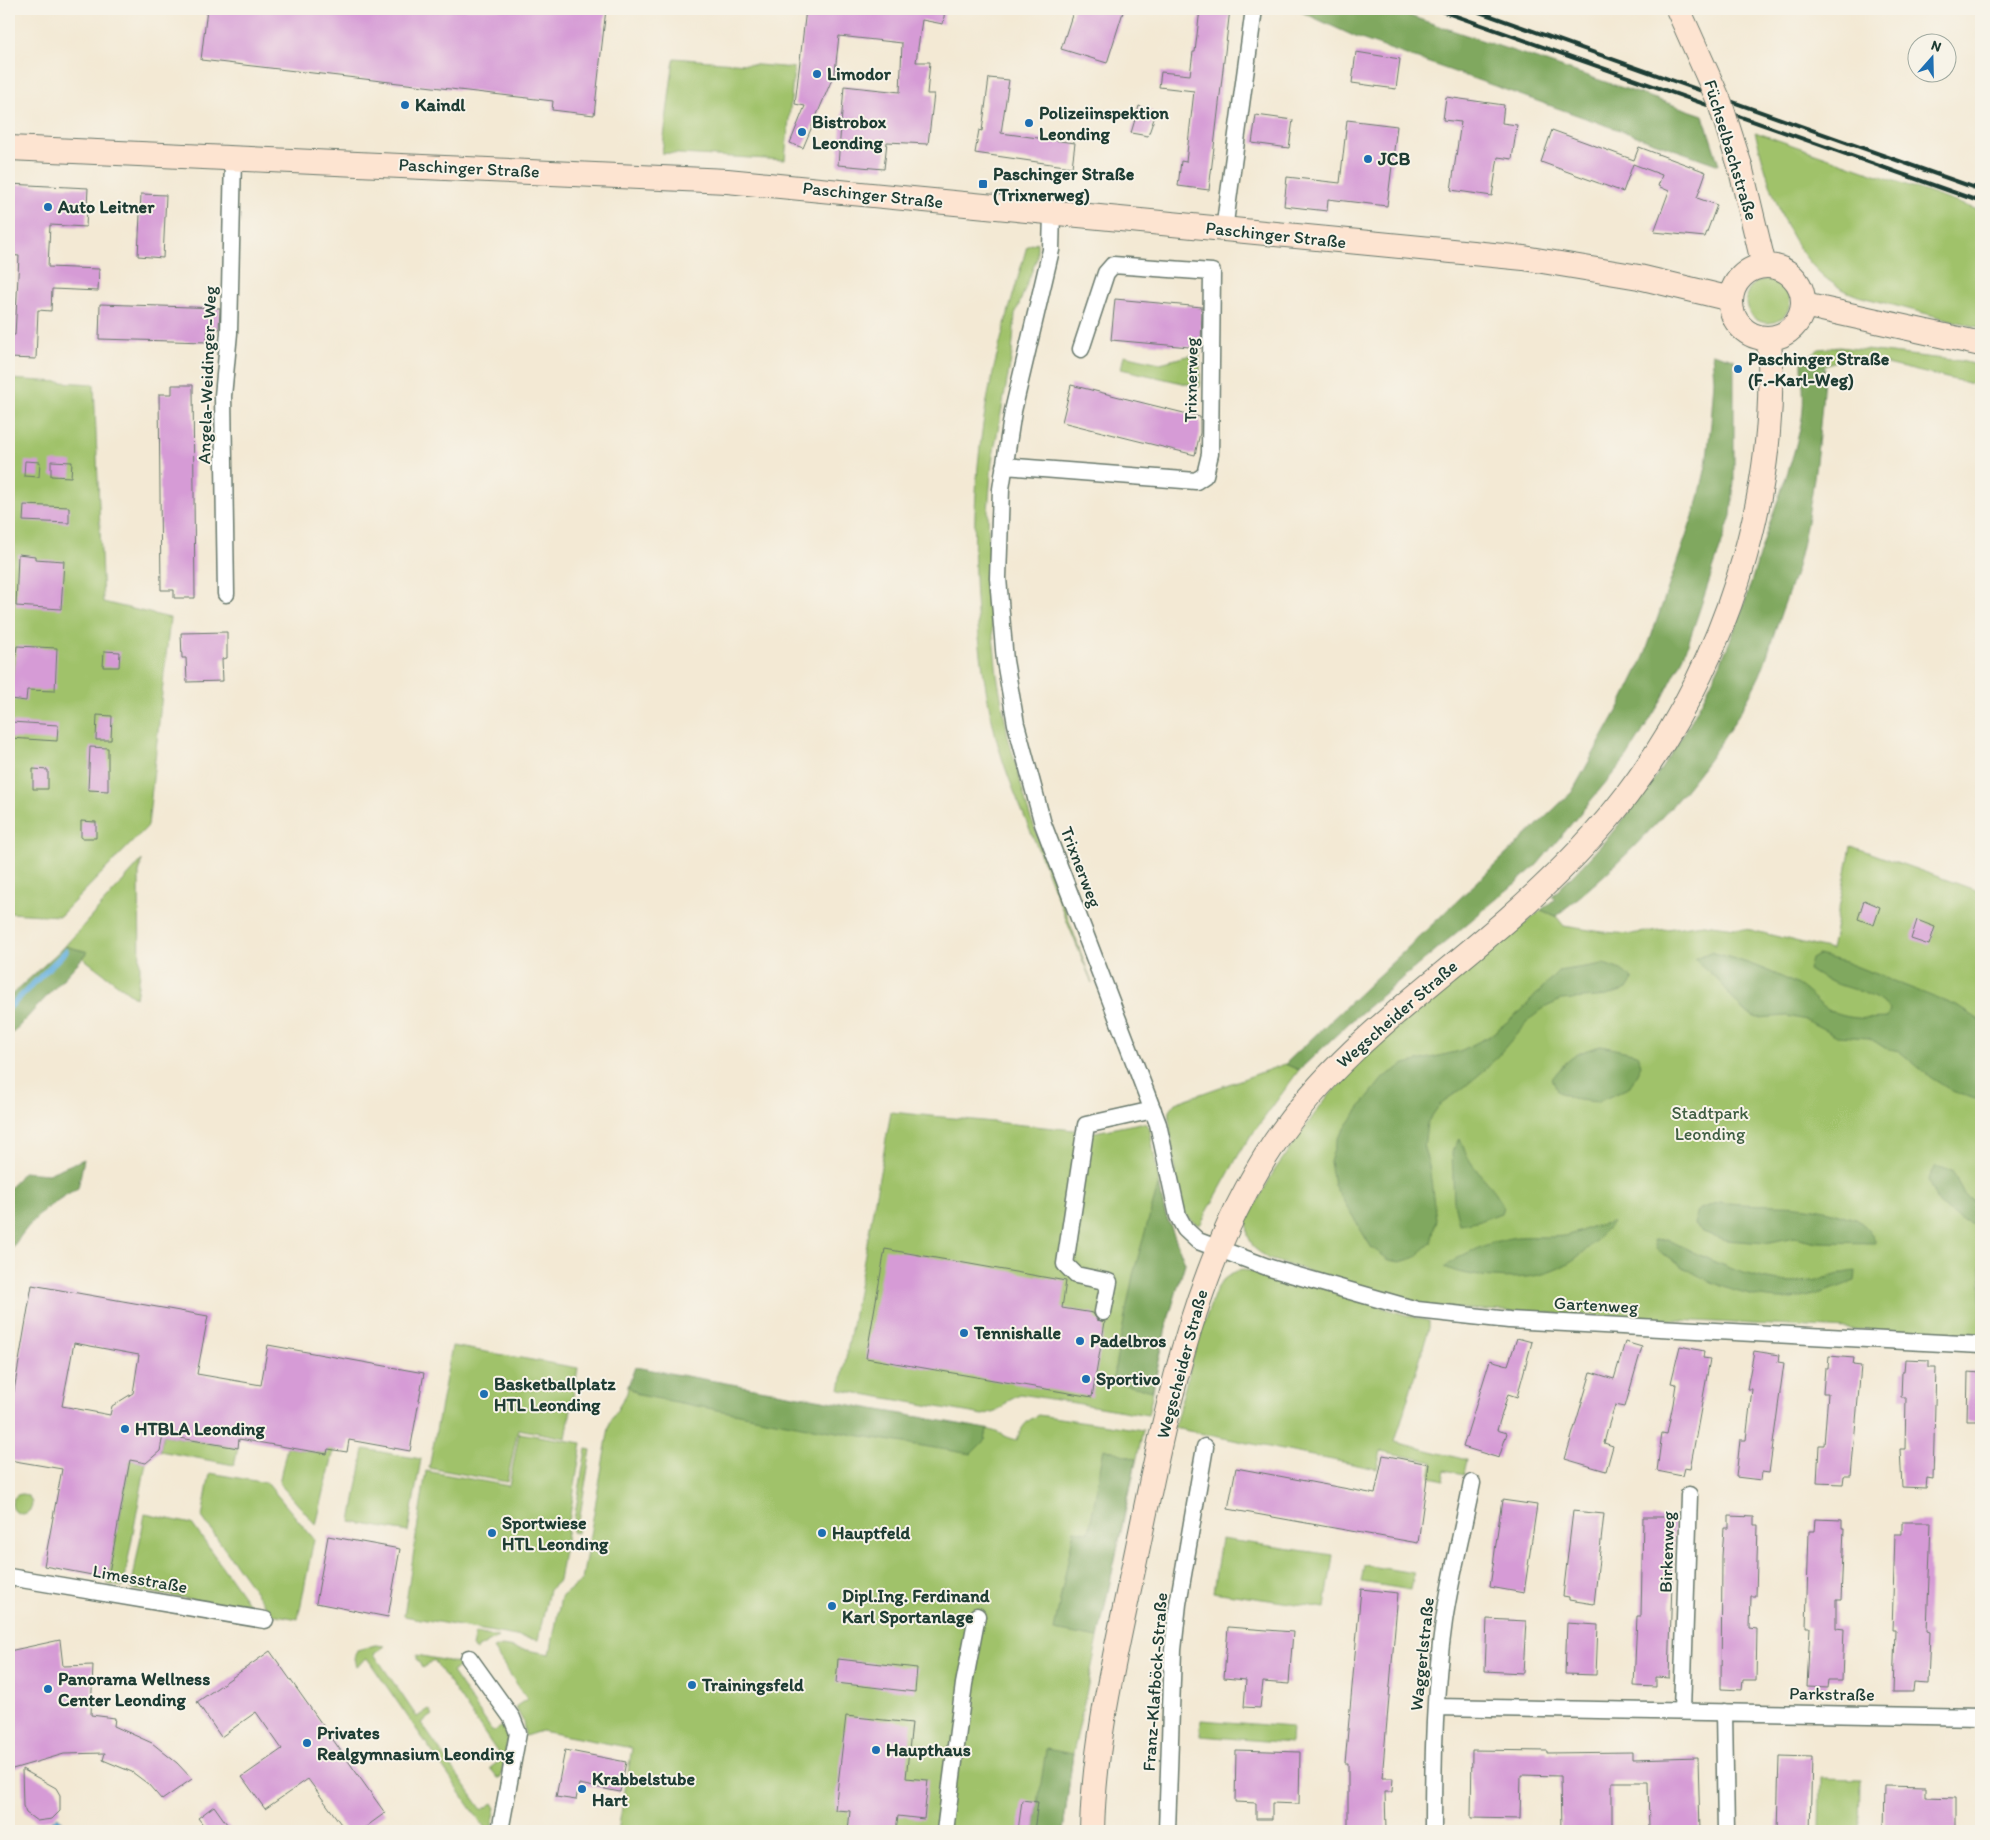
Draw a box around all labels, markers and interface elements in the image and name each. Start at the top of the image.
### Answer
north arrow [1908,32,1958,82]
text: N [1929,37,1944,56]
place label: Limodor [827,63,892,85]
marker: Limodor [811,68,823,80]
street label: Füchselbachstraße [1699,77,1763,223]
place label: Kaindl [415,94,466,116]
marker: Kaindl [399,99,411,111]
place label: Polizeiinspektion Leonding [1039,102,1169,145]
place label: Bistrobox Leonding [812,111,887,154]
marker: Polizeiinspektion Leonding [1023,117,1035,129]
marker: Bistrobox Leonding [796,126,808,138]
place label: JCB [1377,148,1410,170]
street label: Paschinger Straße [398,153,540,183]
marker: JCB [1362,153,1374,165]
place label: Paschinger Straße (Trixnerweg) [993,163,1135,206]
street label: Paschinger Straße [802,177,944,213]
marker: Paschinger Straße (Trixnerweg) [977,178,989,190]
place label: Auto Leitner [57,196,155,218]
marker: Auto Leitner [42,201,54,213]
street label: Paschinger Straße [1205,217,1347,253]
street label: Angela-Weidinger-Weg [193,285,221,464]
street label: Trixnerweg [1179,336,1203,423]
place label: Paschinger Straße (F.-Karl-Weg) [1748,348,1890,391]
marker: Paschinger Straße (F.-Karl-Weg) [1732,363,1744,375]
street label: Trixnerweg [1055,823,1107,911]
street label: Wegscheider Straße [1332,955,1462,1073]
park label: Stadtpark Leonding [1671,1102,1749,1145]
street label: Wegscheider Straße [1152,1287,1212,1441]
street label: Gartenweg [1553,1292,1640,1318]
place label: Tennishalle [973,1322,1062,1344]
marker: Tennishalle [958,1327,970,1339]
place label: Padelbros [1090,1330,1166,1352]
marker: Padelbros [1074,1335,1086,1347]
place label: Sportivo [1096,1368,1161,1390]
place label: Basketballplatz HTL Leonding [494,1373,616,1416]
marker: Sportivo [1080,1373,1092,1385]
marker: Basketballplatz HTL Leonding [478,1388,490,1400]
place label: HTBLA Leonding [135,1418,265,1440]
marker: HTBLA Leonding [119,1423,131,1435]
street label: Birkenweg [1655,1510,1679,1593]
place label: Sportwiese HTL Leonding [502,1512,609,1555]
place label: Hauptfeld [832,1522,911,1544]
marker: Sportwiese HTL Leonding [486,1527,498,1539]
marker: Hauptfeld [816,1527,828,1539]
street label: Limesstraße [91,1560,189,1598]
place label: Dipl.Ing. Ferdinand Karl Sportanlage [842,1585,990,1628]
street label: Franz-Klafböck-Straße [1138,1592,1172,1772]
street label: Waggerlstraße [1405,1596,1439,1712]
marker: Dipl.Ing. Ferdinand Karl Sportanlage [826,1600,838,1612]
place label: Panorama Wellness Center Leonding [58,1668,210,1711]
place label: Trainingsfeld [701,1674,804,1696]
marker: Trainingsfeld [686,1679,698,1691]
street label: Parkstraße [1789,1682,1875,1706]
marker: Panorama Wellness Center Leonding [42,1683,54,1695]
place label: Privates Realgymnasium Leonding [317,1722,515,1765]
marker: Privates Realgymnasium Leonding [301,1737,313,1749]
place label: Haupthaus [886,1739,971,1761]
marker: Haupthaus [870,1744,882,1756]
place label: Krabbelstube Hart [592,1768,695,1811]
marker: Krabbelstube Hart [576,1783,588,1795]

